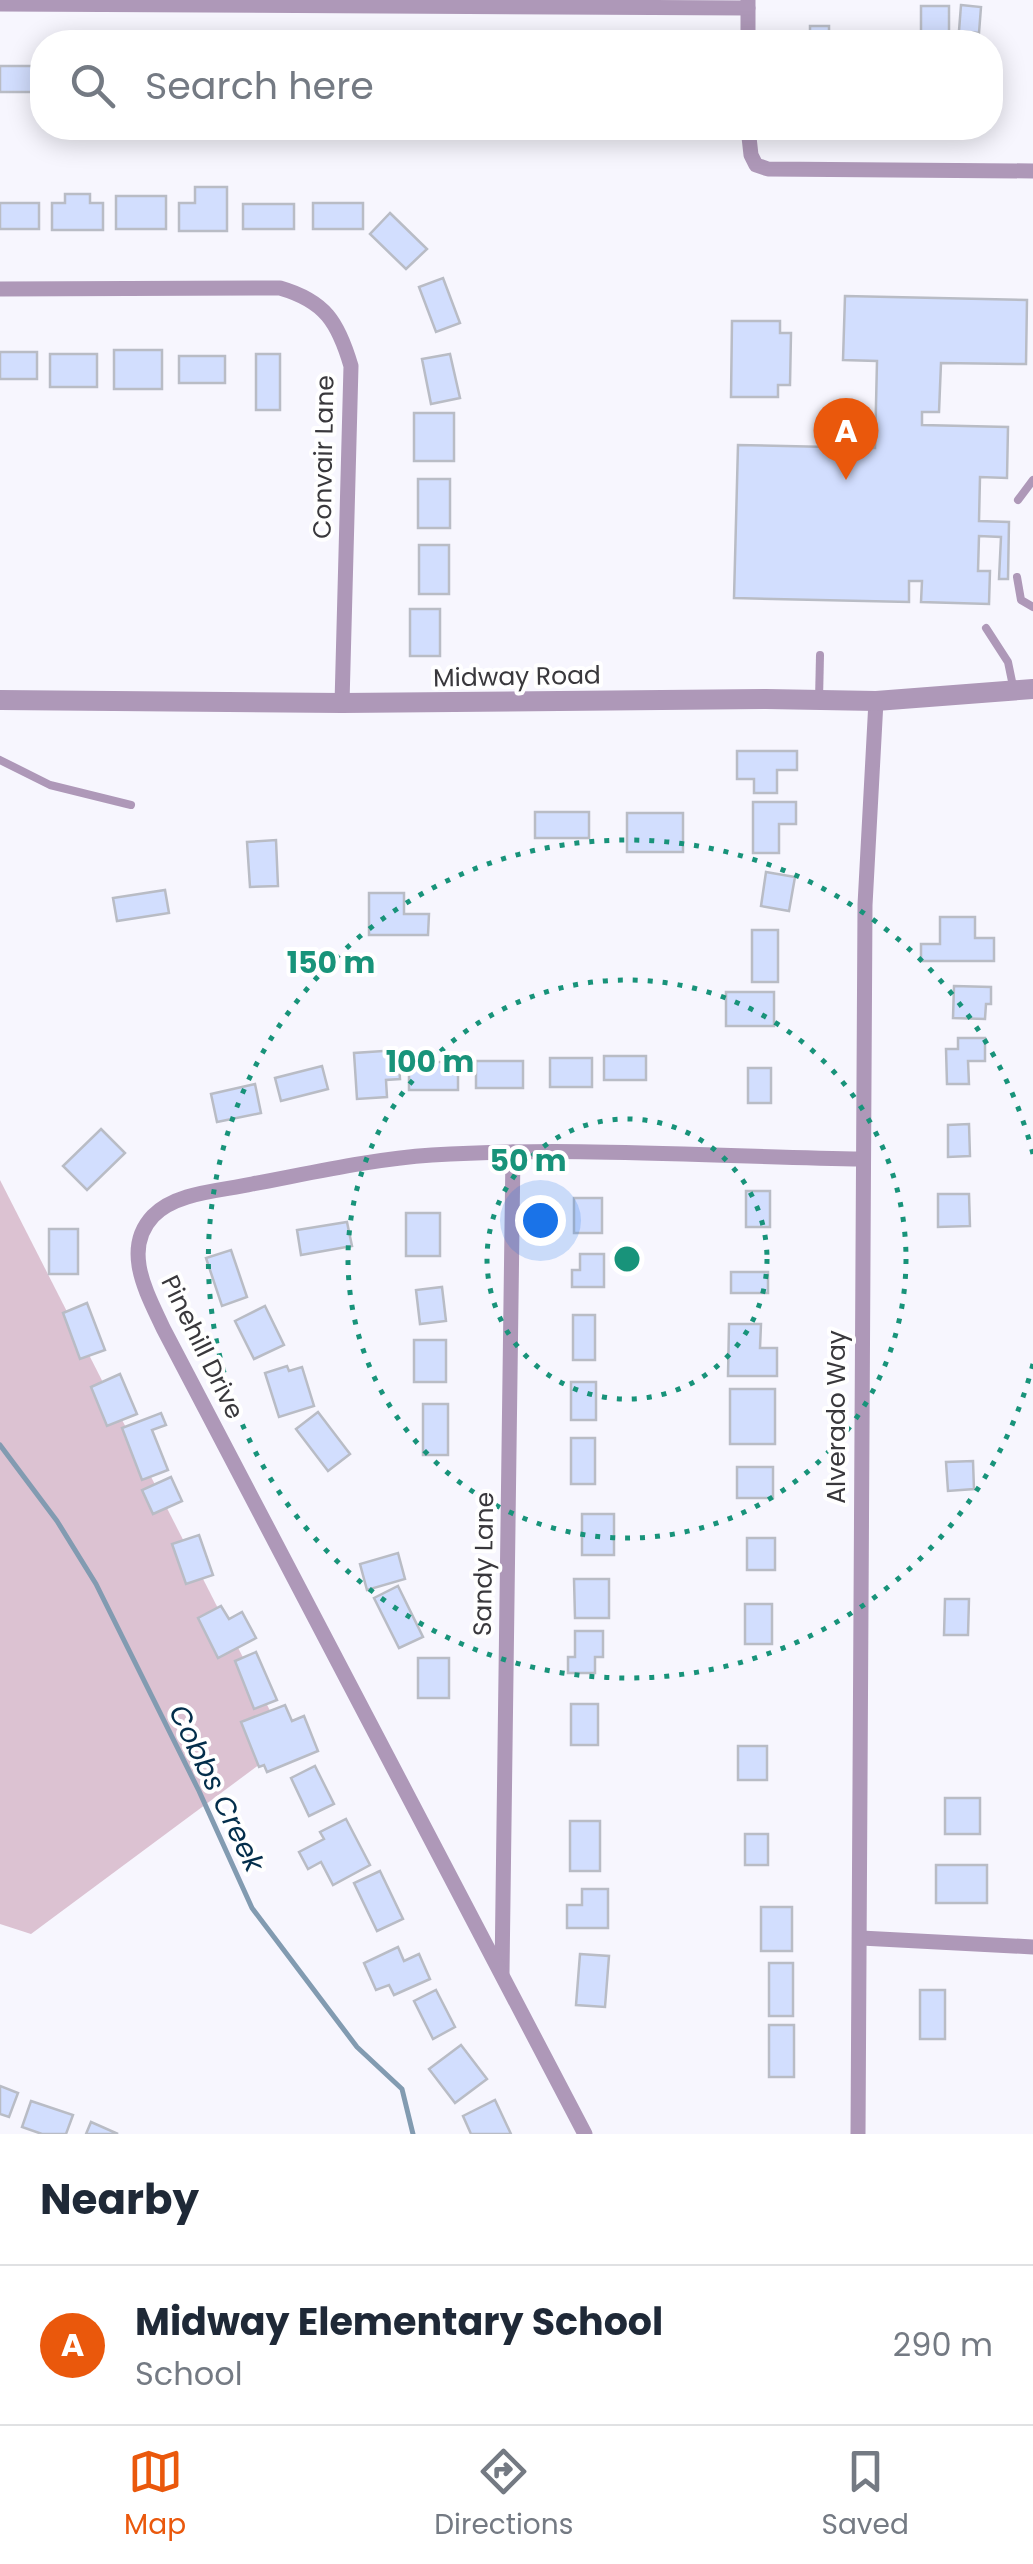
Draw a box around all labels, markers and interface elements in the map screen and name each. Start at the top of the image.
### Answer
search box [30,30,1003,140]
icon: search [65,58,120,113]
text: Search here [145,59,374,112]
street label: Convair Lane [305,375,342,539]
pin: A [814,398,878,480]
street label: Midway Road [433,658,601,695]
text: 150 m [287,941,375,984]
text: 100 m [386,1040,474,1083]
text: 50 m [489,1139,567,1182]
your location [515,1195,566,1246]
centre of rings [609,1241,645,1277]
street label: Pinehill Drive [153,1269,252,1425]
street label: Alverado Way [819,1330,854,1504]
street label: Sandy Lane [465,1491,502,1637]
water label: Cobbs Creek [159,1698,275,1880]
text: Nearby [40,2170,199,2229]
text: Midway Elementary School [135,2295,663,2348]
text: A [61,2322,84,2367]
text: 290 m [893,2322,993,2367]
text: School [135,2351,243,2396]
tab: Map [124,2444,186,2546]
tab: Directions [434,2444,573,2546]
tab: Saved [822,2444,909,2546]

